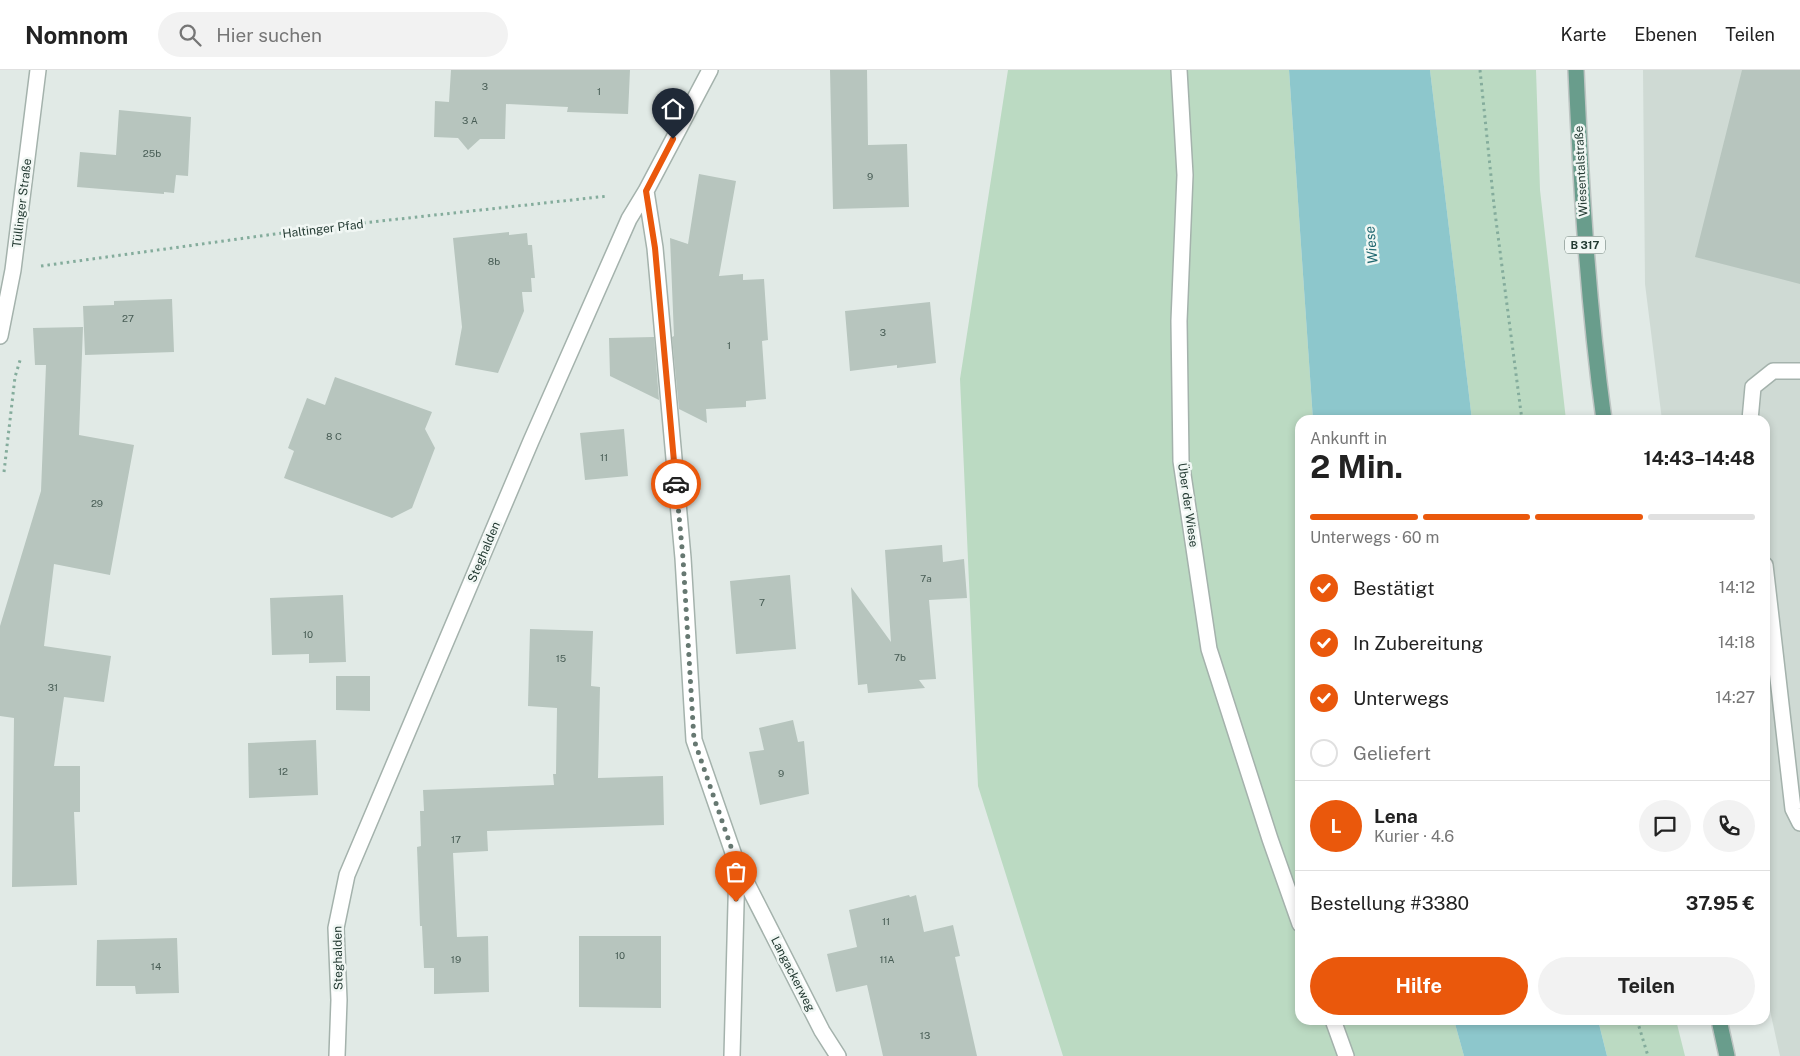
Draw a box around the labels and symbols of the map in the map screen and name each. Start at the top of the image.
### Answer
house number: 3 [482,80,488,92]
house number: 1 [597,85,601,97]
pin [652,88,694,139]
house number: 3 A [462,114,478,126]
street label: Wiesentalstraße [1572,125,1590,217]
house number: 25b [143,147,161,159]
street label: Tüllinger Straße [10,157,34,248]
house number: 9 [867,170,873,182]
street label: Haltinger Pfad [282,217,364,241]
water label: Wiese [1361,225,1381,265]
road number: B 317 [1565,236,1605,254]
house number: 8b [488,255,500,267]
house number: 27 [122,312,134,324]
house number: 3 [880,326,886,338]
house number: 1 [727,339,731,351]
house number: 8 C [326,430,342,442]
house number: 11 [600,451,608,463]
courier [651,459,701,509]
street label: Über der Wiese [1175,462,1201,548]
house number: 29 [91,497,103,509]
street label: Steghalden [465,520,503,584]
house number: 7a [920,572,932,584]
house number: 7 [759,596,765,608]
house number: 10 [303,628,313,640]
house number: 7b [894,651,906,663]
house number: 15 [556,652,566,664]
house number: 31 [48,681,58,693]
house number: 12 [278,765,288,777]
house number: 9 [778,767,784,779]
house number: 17 [451,833,461,845]
pin [715,851,757,902]
house number: 11 [882,915,890,927]
street label: Steghalden [330,926,346,990]
street label: Langackerweg [768,934,818,1014]
house number: 10 [615,949,625,961]
house number: 19 [451,953,461,965]
house number: 11A [879,953,895,965]
house number: 14 [151,960,161,972]
house number: 13 [920,1029,930,1041]

